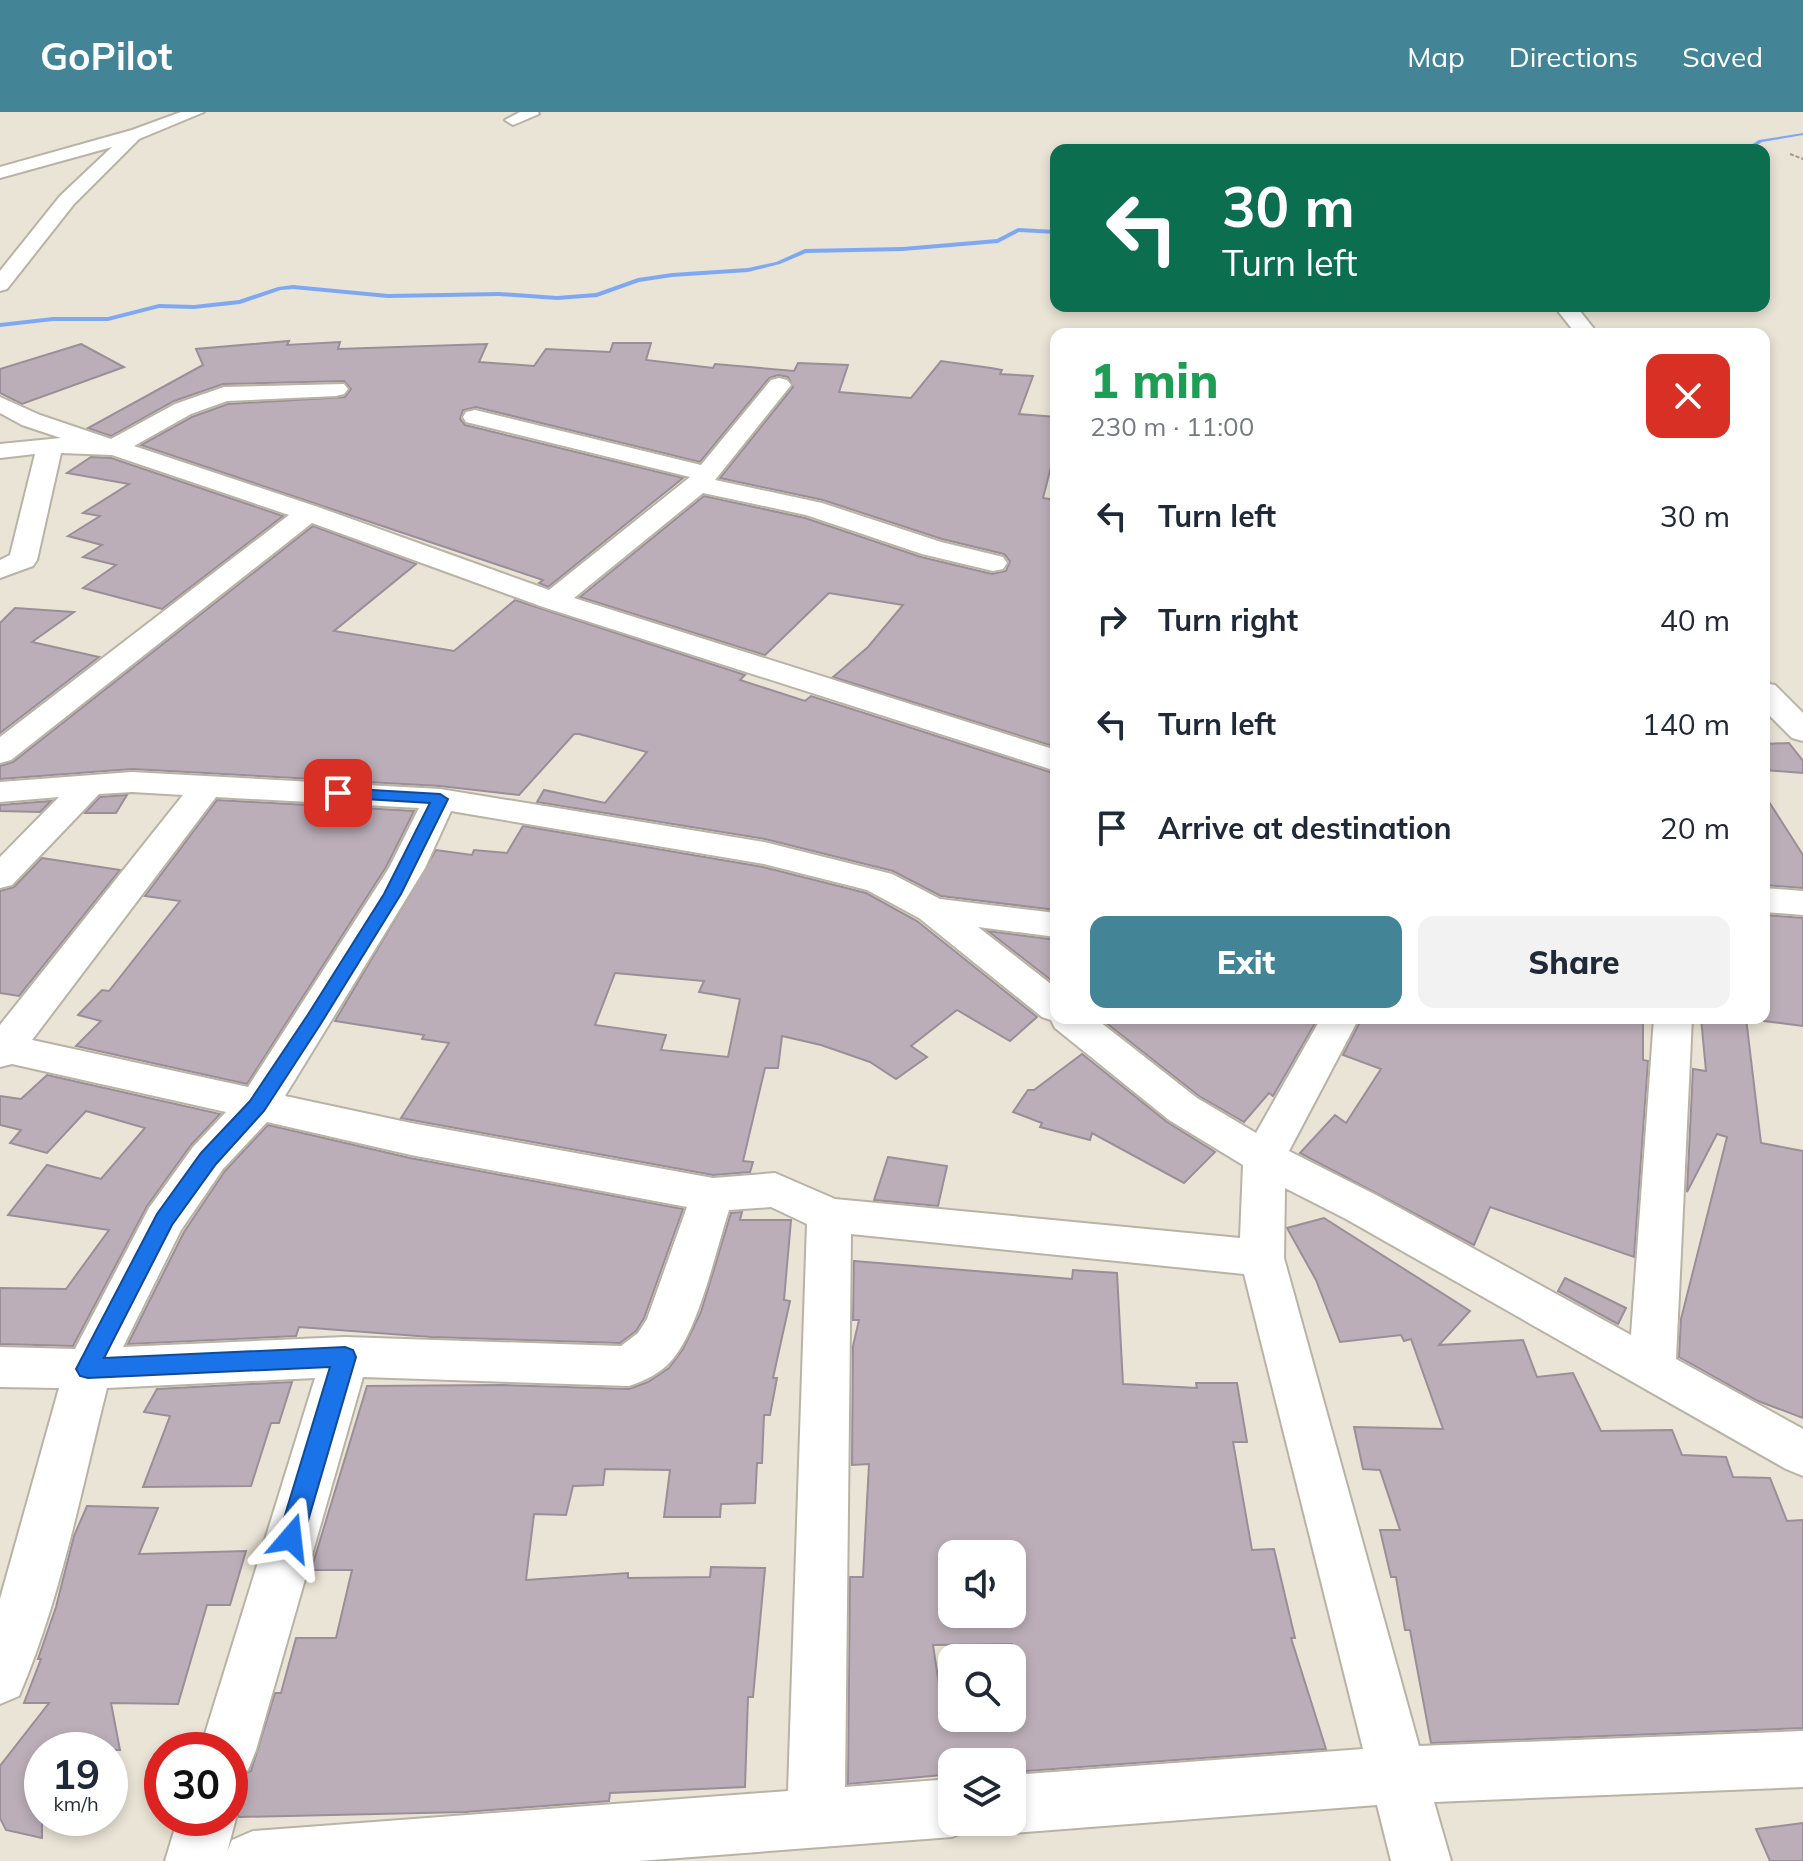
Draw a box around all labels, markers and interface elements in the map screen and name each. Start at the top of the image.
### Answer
text: GoPilot [40,32,172,80]
text: Map [1407,39,1465,74]
text: Directions [1509,39,1638,74]
text: Saved [1682,39,1763,74]
text: 30 m [1222,171,1355,241]
icon: left [1090,176,1194,280]
text: Turn left [1222,240,1358,285]
text: 1 min [1090,350,1219,410]
button: close [1646,354,1730,438]
text: 230 m · 11:00 [1090,410,1254,443]
icon: left [1090,494,1134,538]
text: Turn left [1158,497,1276,535]
text: 30 m [1660,497,1730,535]
icon: right [1090,598,1134,642]
text: Turn right [1158,601,1298,639]
text: 40 m [1660,601,1730,639]
icon: left [1090,702,1134,746]
text: Turn left [1158,705,1276,743]
text: 140 m [1642,705,1730,743]
pin [304,759,372,827]
icon: arrive [316,771,360,815]
icon: arrive [1090,806,1134,850]
text: Arrive at destination [1158,809,1452,847]
text: 20 m [1660,809,1730,847]
button: Exit [1090,916,1402,1008]
button: Share [1418,916,1730,1008]
position arrow [249,1496,333,1580]
map controls [938,1540,1026,1836]
button: sound [938,1540,1026,1628]
button: search [938,1644,1026,1732]
speed limit sign: 30 [144,1732,248,1836]
button: layers [938,1748,1026,1836]
text: 19 [52,1749,100,1799]
text: km/h [53,1791,99,1816]

